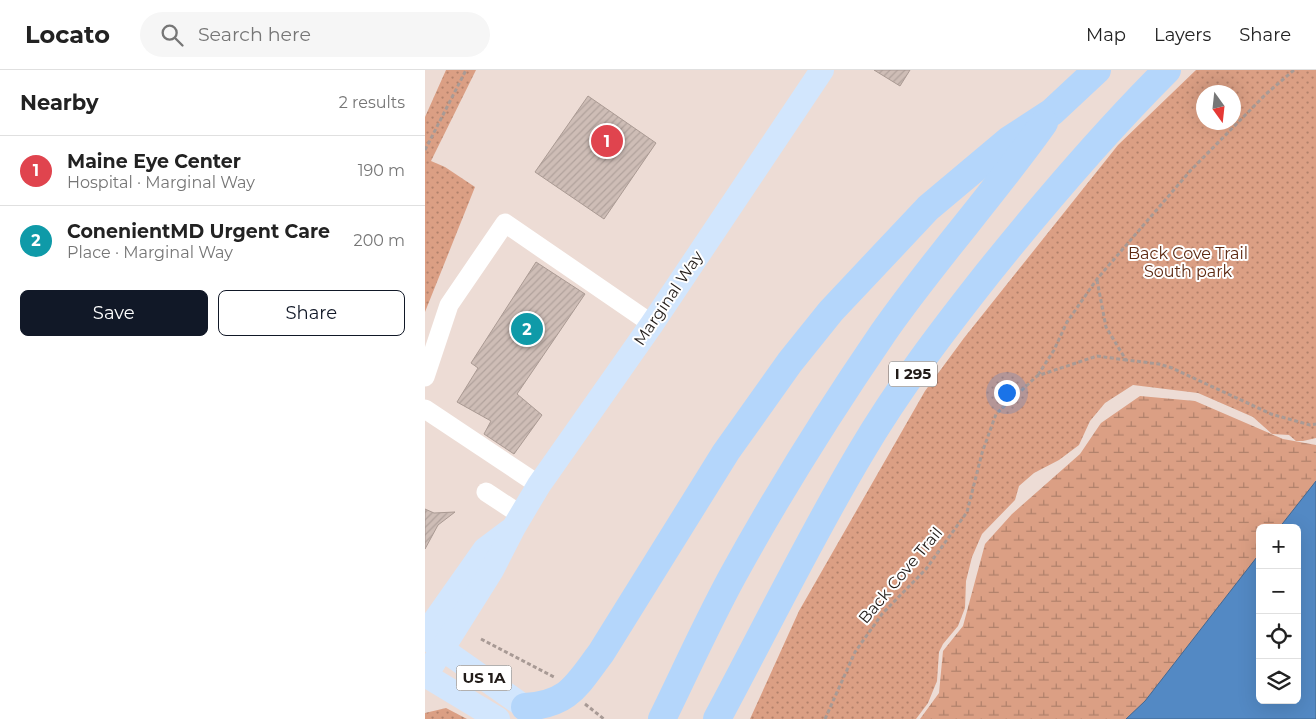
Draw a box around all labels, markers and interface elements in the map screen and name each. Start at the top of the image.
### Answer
search box [140,12,490,57]
text: Locato [25,20,110,49]
icon: search [158,21,186,49]
text: Search here [198,23,311,46]
text: Map [1086,24,1126,46]
text: Layers [1154,24,1211,46]
text: Share [1239,24,1291,46]
north arrow [1196,85,1241,130]
text: Nearby [20,90,99,115]
text: 2 results [339,93,405,112]
pin: 1 [591,122,623,160]
text: Maine Eye Center [67,150,241,173]
text: 1 [33,161,39,180]
text: 190 m [358,161,405,180]
text: Hospital · Marginal Way [67,173,255,192]
text: ConenientMD Urgent Care [67,220,330,243]
text: 2 [31,231,41,250]
text: 200 m [354,231,405,250]
text: Place · Marginal Way [67,243,233,262]
park label: Back Cove Trail South park [1128,244,1248,281]
street label: Marginal Way [630,247,707,349]
button: Save [20,290,208,336]
button: Share [218,290,405,336]
pin: 2 [511,310,543,348]
road number: I 295 [889,362,937,386]
your location [994,380,1020,406]
street label: Back Cove Trail [855,523,946,627]
map controls [1256,524,1301,704]
button: + [1256,524,1301,569]
button: − [1256,569,1301,614]
button: locate [1256,614,1301,659]
button: layers [1256,659,1301,704]
road number: US 1A [457,666,511,690]

